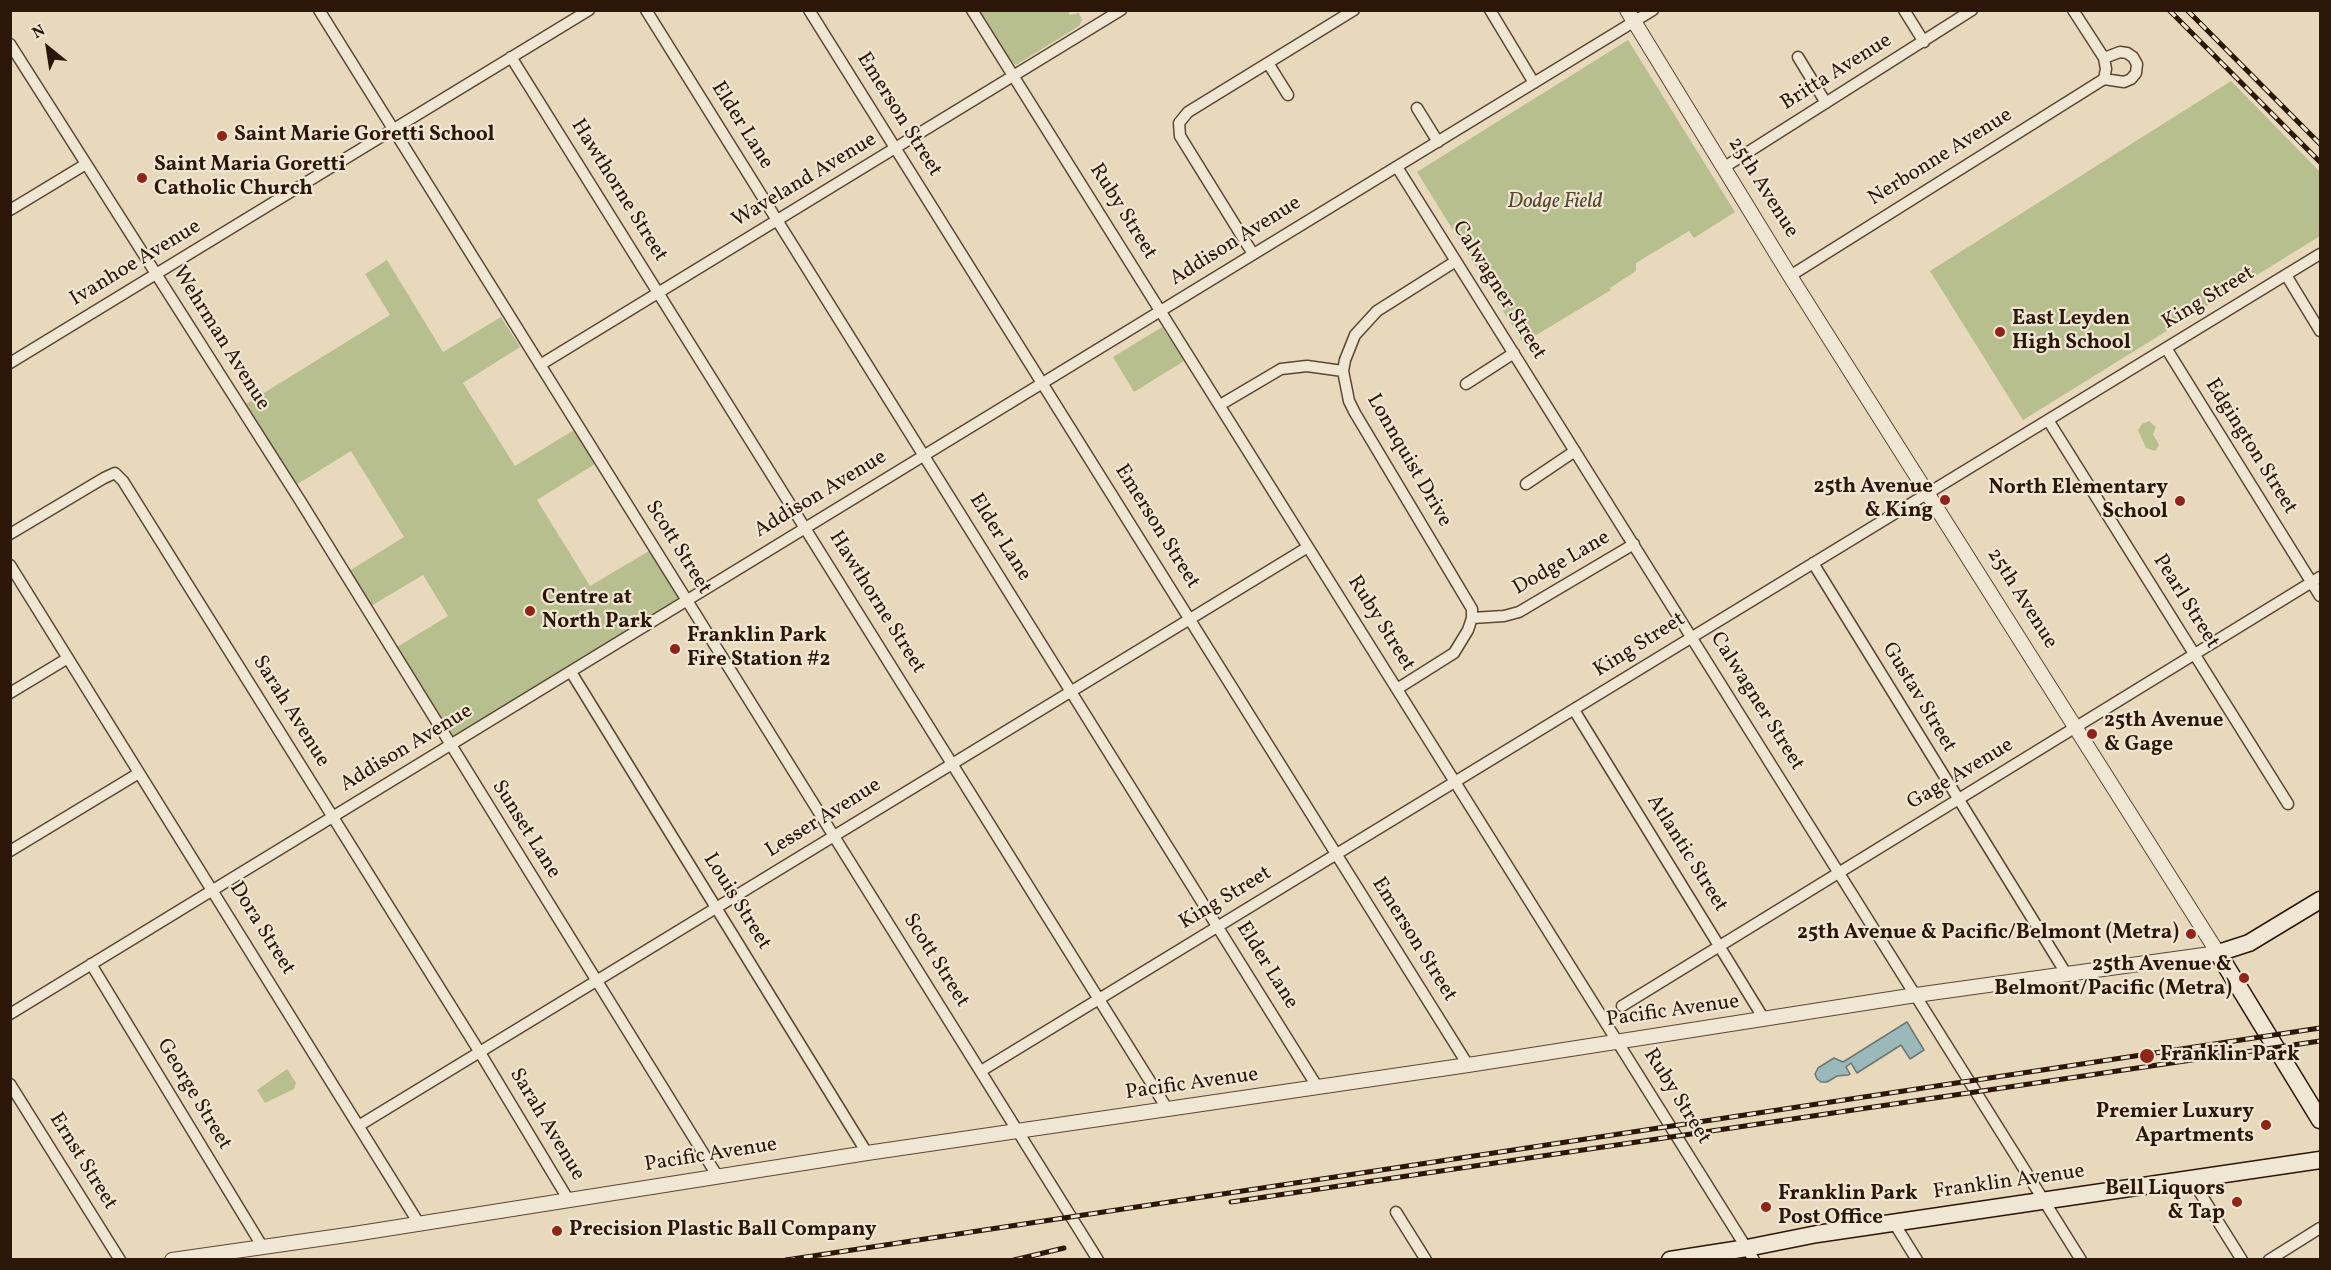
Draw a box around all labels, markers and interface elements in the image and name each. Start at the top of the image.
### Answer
north arrow [18,18,78,78]
text: N [28,20,50,45]
street label: Britta Avenue [1777,29,1897,117]
street label: Emerson Street [850,48,946,182]
street label: Elder Lane [704,78,778,174]
street label: Nerbonne Avenue [1864,104,2018,212]
street label: Hawthorne Street [564,115,672,267]
place label: Saint Marie Goretti School [234,123,495,149]
street label: Waveland Avenue [728,128,882,234]
marker: Saint Marie Goretti School [215,129,229,143]
street label: 25th Avenue [1721,133,1803,243]
place label: Saint Maria Goretti Catholic Church [154,153,346,203]
street label: Ruby Street [1083,159,1161,265]
marker: Saint Maria Goretti Catholic Church [135,171,149,185]
park label: Dodge Field [1507,190,1603,216]
street label: Addison Avenue [1166,192,1306,292]
street label: Ivanhoe Avenue [66,215,206,313]
street label: Calwagner Street [1445,217,1551,365]
street label: Wehrman Avenue [166,262,274,416]
street label: King Street [2158,262,2260,336]
place label: East Leyden High School [2012,307,2131,357]
marker: East Leyden High School [1993,325,2007,339]
street label: Edgington Street [2198,375,2302,519]
street label: Lonnquist Drive [1360,390,1456,532]
street label: Addison Avenue [750,446,892,544]
street label: Emerson Street [1108,460,1204,594]
place label: 25th Avenue & King [1813,475,1933,525]
place label: North Elementary School [1989,476,2168,526]
street label: Elder Lane [962,490,1036,586]
marker: 25th Avenue & King [1938,493,1952,507]
marker: North Elementary School [2173,494,2187,508]
street label: Scott Street [638,496,716,600]
street label: Dodge Lane [1509,526,1615,602]
street label: Hawthorne Street [822,527,930,679]
street label: 25th Avenue [1980,544,2062,654]
street label: Pearl Street [2146,550,2224,654]
street label: Ruby Street [1341,571,1419,677]
place label: Centre at North Park [542,586,652,636]
marker: Centre at North Park [523,604,537,618]
street label: King Street [1590,608,1690,684]
place label: Franklin Park Fire Station #2 [687,624,830,674]
street label: Calwagner Street [1703,628,1809,776]
street label: Gustav Street [1875,638,1961,758]
marker: Franklin Park Fire Station #2 [668,642,682,656]
street label: Sarah Avenue [246,652,334,772]
street label: Addison Avenue [336,700,478,798]
place label: 25th Avenue & Gage [2104,709,2224,759]
marker: 25th Avenue & Gage [2085,727,2099,741]
street label: Gage Avenue [1903,733,2019,817]
street label: Lesser Avenue [762,774,886,864]
street label: Sunset Lane [485,776,565,884]
street label: Atlantic Street [1640,791,1732,917]
street label: Louis Street [696,849,776,955]
street label: King Street [1175,862,1277,936]
street label: Emerson Street [1365,873,1461,1007]
street label: Dora Street [222,878,300,980]
street label: Scott Street [896,909,974,1013]
street label: Elder Lane [1229,918,1303,1014]
place label: 25th Avenue & Pacific/Belmont (Metra) [1797,921,2179,947]
marker: 25th Avenue & Pacific/Belmont (Metra) [2184,927,2198,941]
place label: 25th Avenue & Belmont/Pacific (Metra) [1994,953,2232,1003]
marker: 25th Avenue & Belmont/Pacific (Metra) [2237,971,2251,985]
street label: Pacific Avenue [1605,990,1741,1034]
street label: George Street [150,1035,236,1155]
place label: Franklin Park [2160,1043,2300,1069]
street label: Ruby Street [1637,1044,1715,1150]
marker: Franklin Park [2138,1047,2156,1065]
street label: Pacific Avenue [1124,1063,1260,1107]
street label: Sarah Avenue [503,1064,589,1186]
place label: Premier Luxury Apartments [2096,1100,2254,1150]
street label: Ernst Street [42,1109,122,1215]
marker: Premier Luxury Apartments [2259,1118,2273,1132]
street label: Pacific Avenue [643,1133,779,1179]
street label: Franklin Avenue [1932,1160,2086,1206]
place label: Bell Liquors & Tap [2105,1177,2225,1227]
place label: Franklin Park Post Office [1778,1182,1918,1232]
marker: Bell Liquors & Tap [2230,1195,2244,1209]
marker: Franklin Park Post Office [1759,1200,1773,1214]
place label: Precision Plastic Ball Company [569,1218,876,1244]
marker: Precision Plastic Ball Company [550,1224,564,1238]

